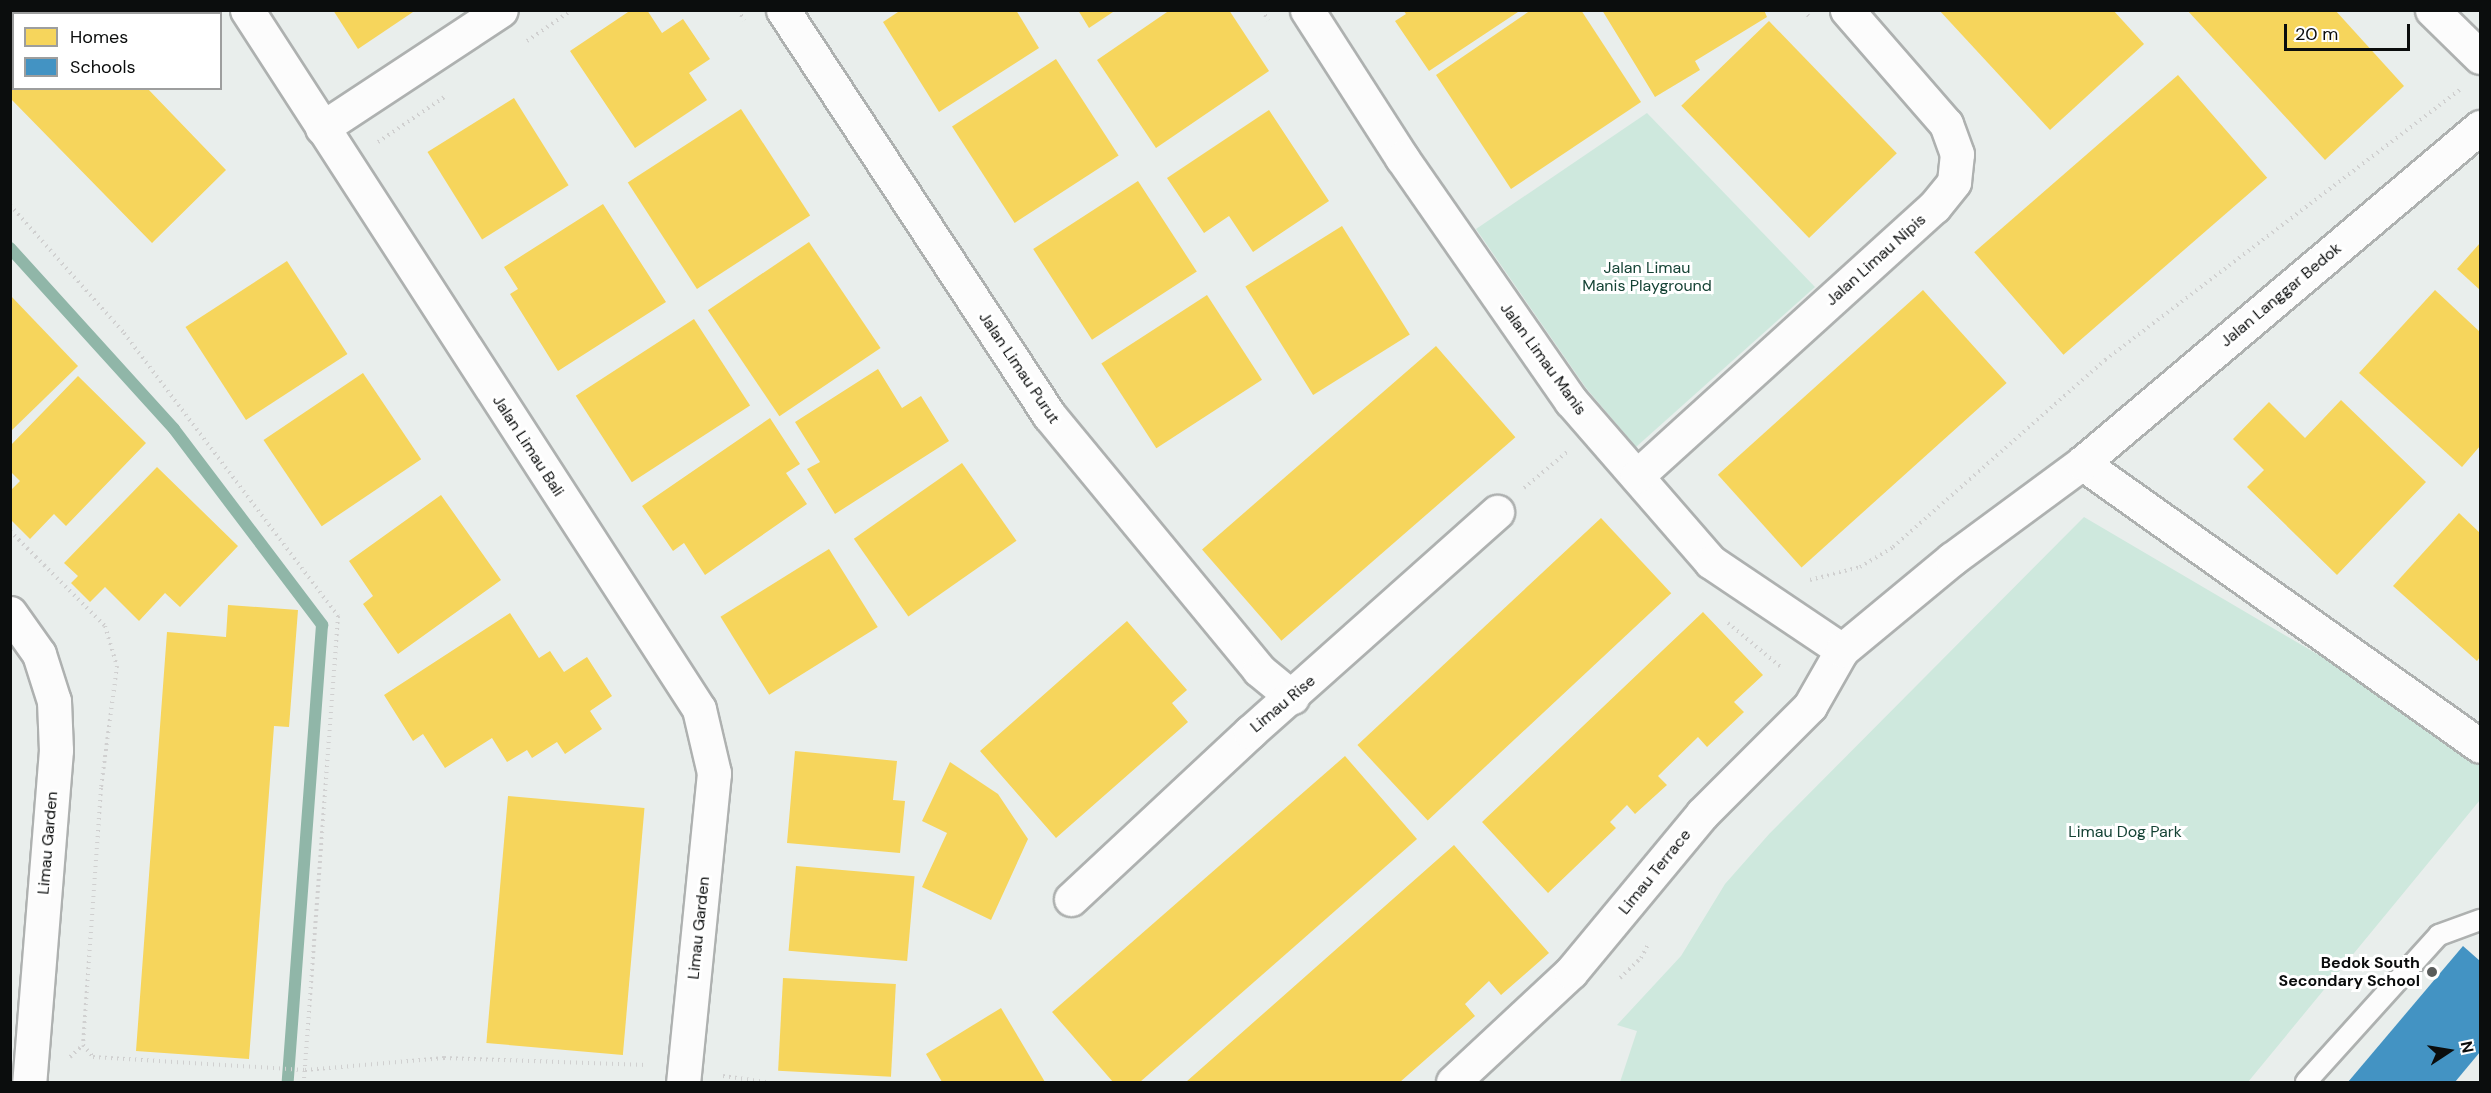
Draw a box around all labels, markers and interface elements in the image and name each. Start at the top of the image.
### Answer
legend [12,12,222,90]
scale bar [2287,12,2413,50]
text: 20 m [2295,22,2338,46]
text: Homes [70,25,128,49]
text: Schools [70,55,135,79]
street label: Jalan Limau Nipis [1822,210,1930,310]
street label: Jalan Langgar Bedok [2217,239,2345,351]
park label: Jalan Limau Manis Playground [1582,258,1712,296]
street label: Jalan Limau Manis [1496,299,1590,419]
street label: Jalan Limau Purut [974,308,1064,428]
street label: Jalan Limau Bali [488,392,568,500]
street label: Limau Rise [1247,671,1319,737]
street label: Limau Garden [34,791,62,895]
park label: Limau Dog Park [2068,822,2182,842]
street label: Limau Terrace [1615,826,1695,918]
street label: Limau Garden [684,876,714,980]
place label: Bedok South Secondary School [2278,953,2420,991]
marker: Bedok South Secondary School [2425,965,2439,979]
north arrow [2419,1021,2479,1081]
text: N [2456,1039,2479,1055]

